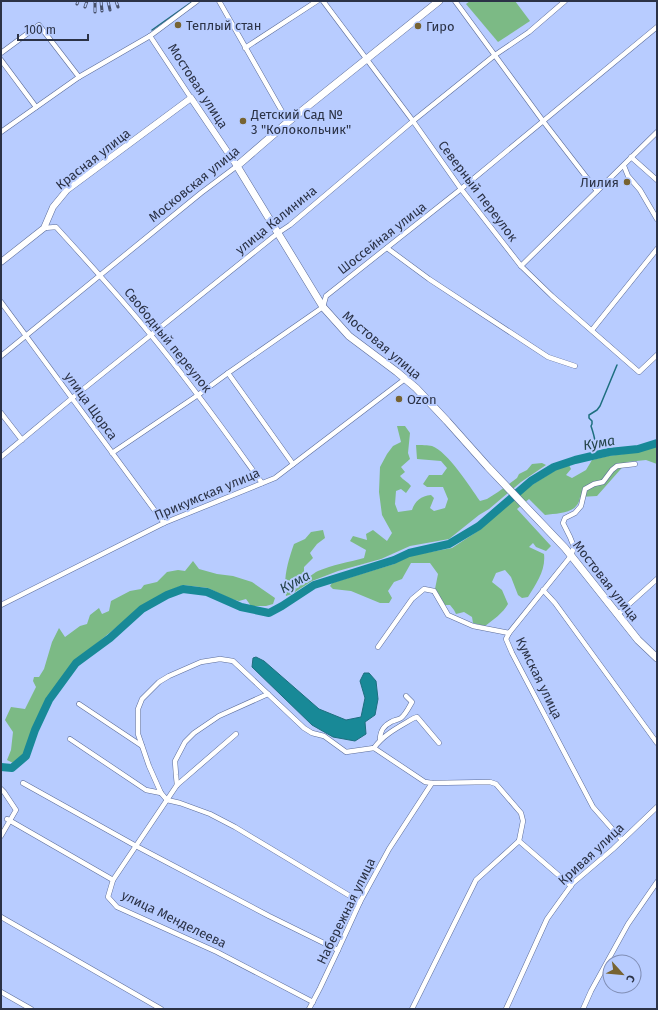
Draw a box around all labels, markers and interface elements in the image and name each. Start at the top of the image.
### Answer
scale bar [18,16,88,42]
place label: Теплый стан [186,18,261,33]
place label: Гиро [426,19,455,34]
marker: Теплый стан [173,20,183,30]
marker: Гиро [413,21,423,31]
text: 100 m [24,23,56,37]
street label: Мостовая улица [165,41,231,131]
place label: Детский Сад № 3 "Колокольчик" [250,107,351,137]
marker: Детский Сад № 3 "Колокольчик" [238,116,248,126]
street label: Красная улица [53,125,133,193]
street label: Северный переулок [435,138,521,245]
street label: Московская улица [146,143,242,225]
place label: Лилия [580,175,619,190]
marker: Лилия [622,177,632,187]
street label: улица Калинина [232,183,320,257]
street label: Шоссейная улица [335,199,429,277]
street label: Свободный переулок [121,285,215,396]
street label: Мостовая улица [340,308,424,382]
street label: улица Щорса [61,369,121,443]
place label: Ozon [407,392,437,407]
marker: Ozon [394,394,404,404]
water label: Кума [582,432,616,454]
street label: Прикумская улица [152,465,262,523]
street label: Мостовая улица [570,538,642,624]
water label: Кума [277,567,313,597]
street label: Кумская улица [513,635,565,721]
street label: Кривая улица [555,820,627,888]
street label: Набережная улица [314,856,378,966]
street label: улица Менделеева [119,887,229,951]
north arrow [602,954,642,994]
text: С [623,973,638,985]

